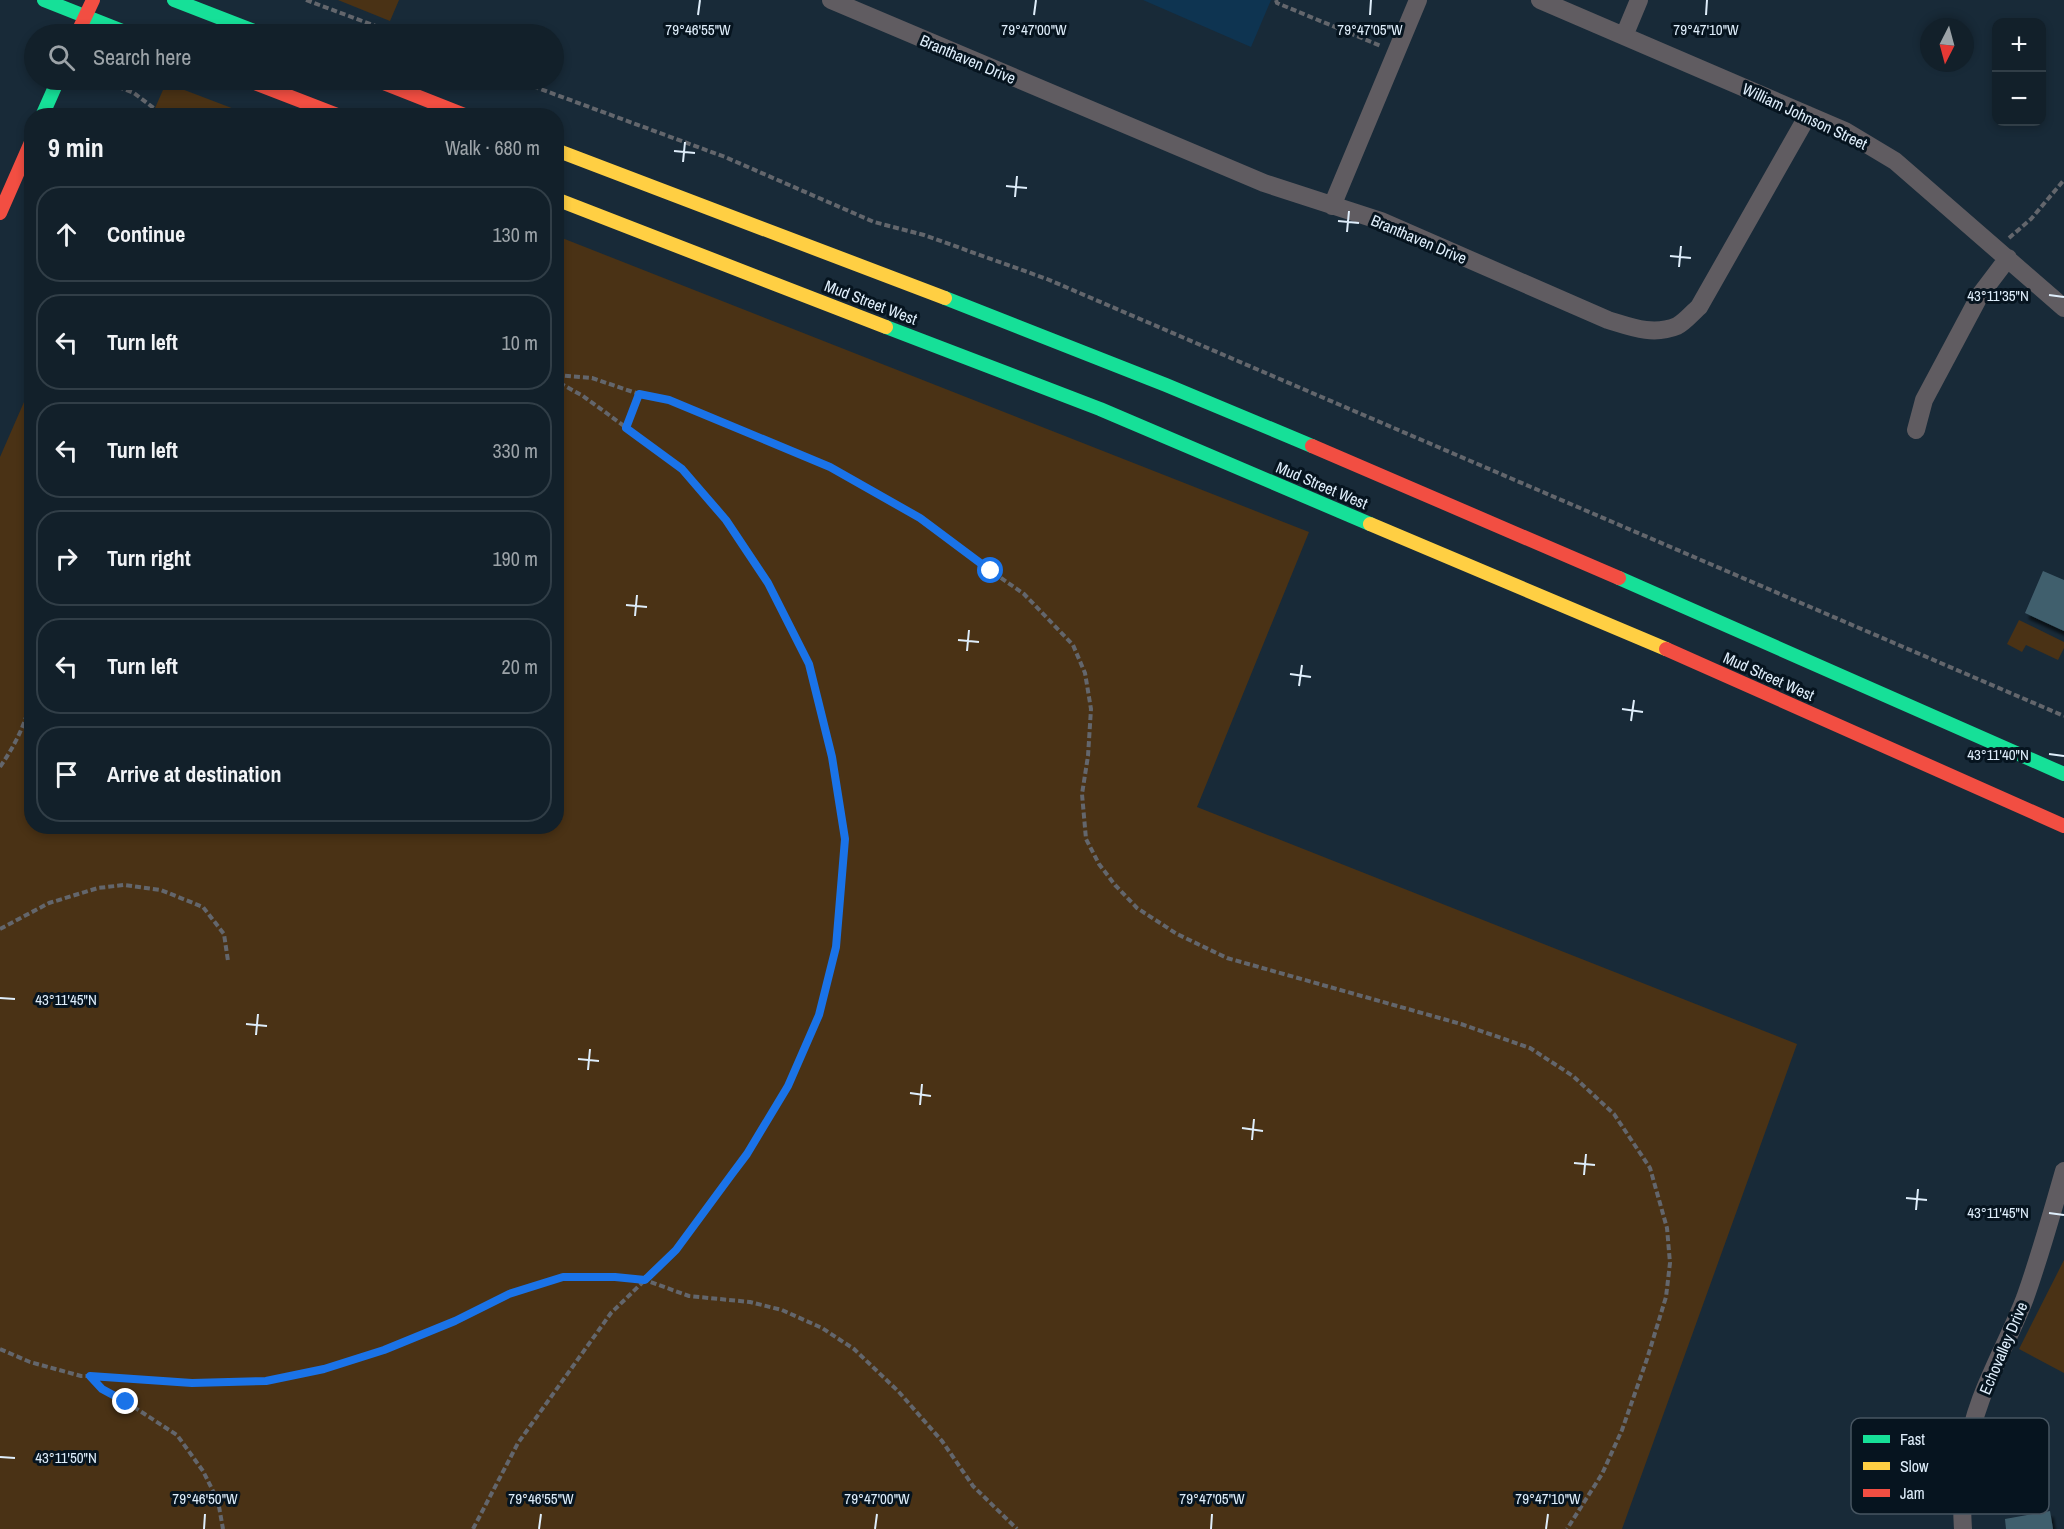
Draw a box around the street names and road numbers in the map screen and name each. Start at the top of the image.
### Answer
street label: Branthaven Drive [917,29,1019,89]
street label: William Johnson Street [1739,77,1871,155]
street label: Branthaven Drive [1368,209,1470,269]
street label: Mud Street West [822,274,921,330]
street label: Mud Street West [1273,456,1371,514]
street label: Mud Street West [1720,646,1818,706]
street label: Echovalley Drive [1974,1298,2032,1398]

